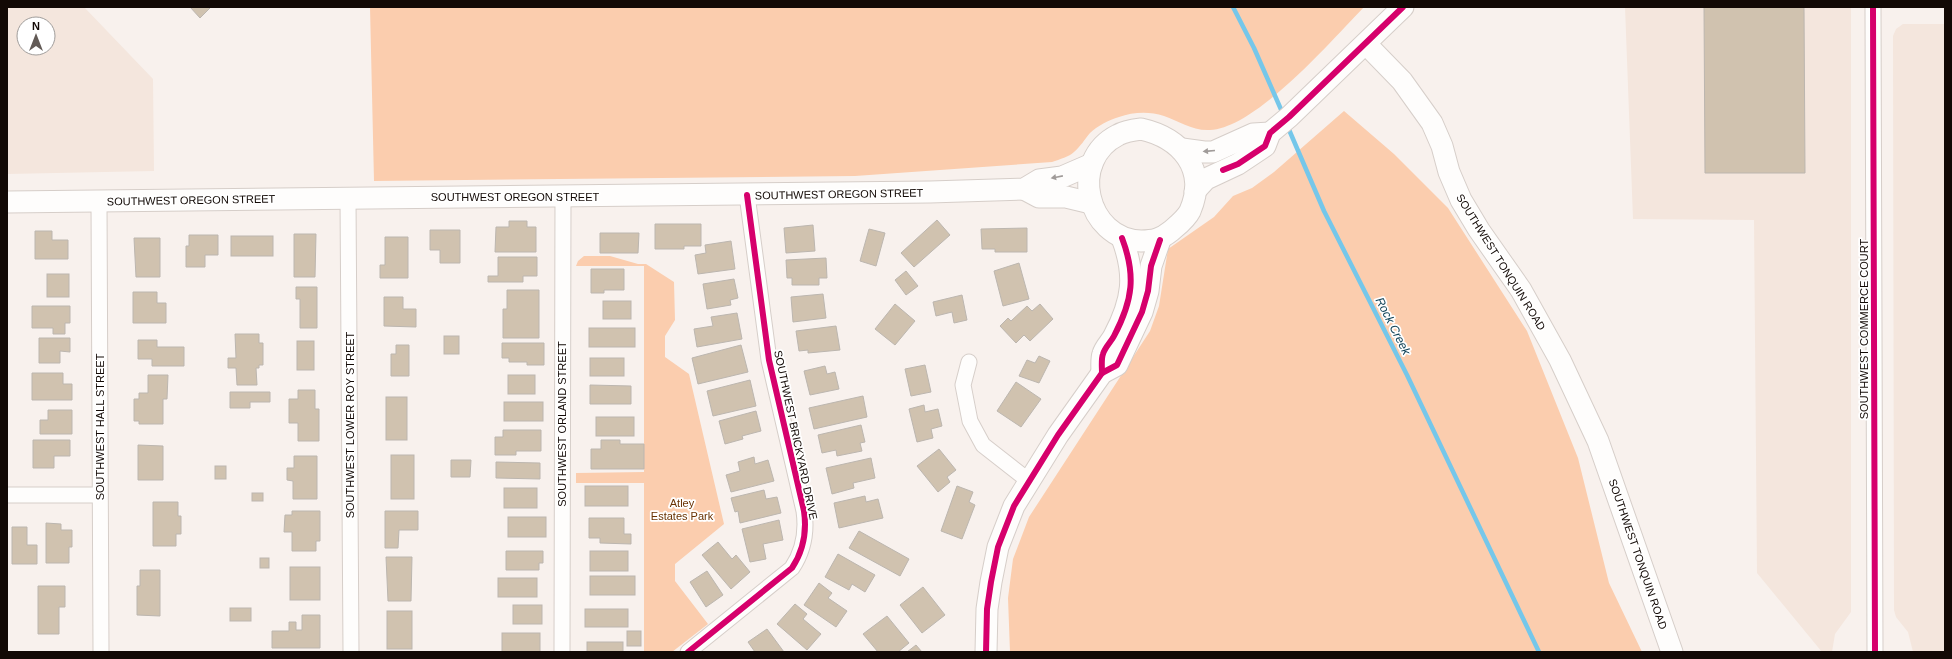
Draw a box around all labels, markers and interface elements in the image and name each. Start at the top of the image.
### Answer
north arrow [16,16,56,56]
text: N [32,20,40,32]
one-way arrow [1203,148,1215,155]
one-way arrow [1051,174,1064,180]
street label: SOUTHWEST OREGON STREET [755,187,924,201]
street label: SOUTHWEST OREGON STREET [431,191,600,203]
street label: SOUTHWEST TONQUIN ROAD [1454,192,1548,332]
street label: SOUTHWEST OREGON STREET [107,193,276,207]
street label: SOUTHWEST COMMERCE COURT [1858,238,1870,419]
water label: Rock Creek [1373,295,1414,358]
street label: SOUTHWEST LOWER ROY STREET [344,331,356,518]
street label: SOUTHWEST ORLAND STREET [556,341,568,507]
street label: SOUTHWEST BRICKYARD DRIVE [772,349,820,521]
street label: SOUTHWEST HALL STREET [94,353,106,500]
street label: SOUTHWEST TONQUIN ROAD [1607,477,1669,631]
park label: Atley Estates Park [651,497,714,522]

